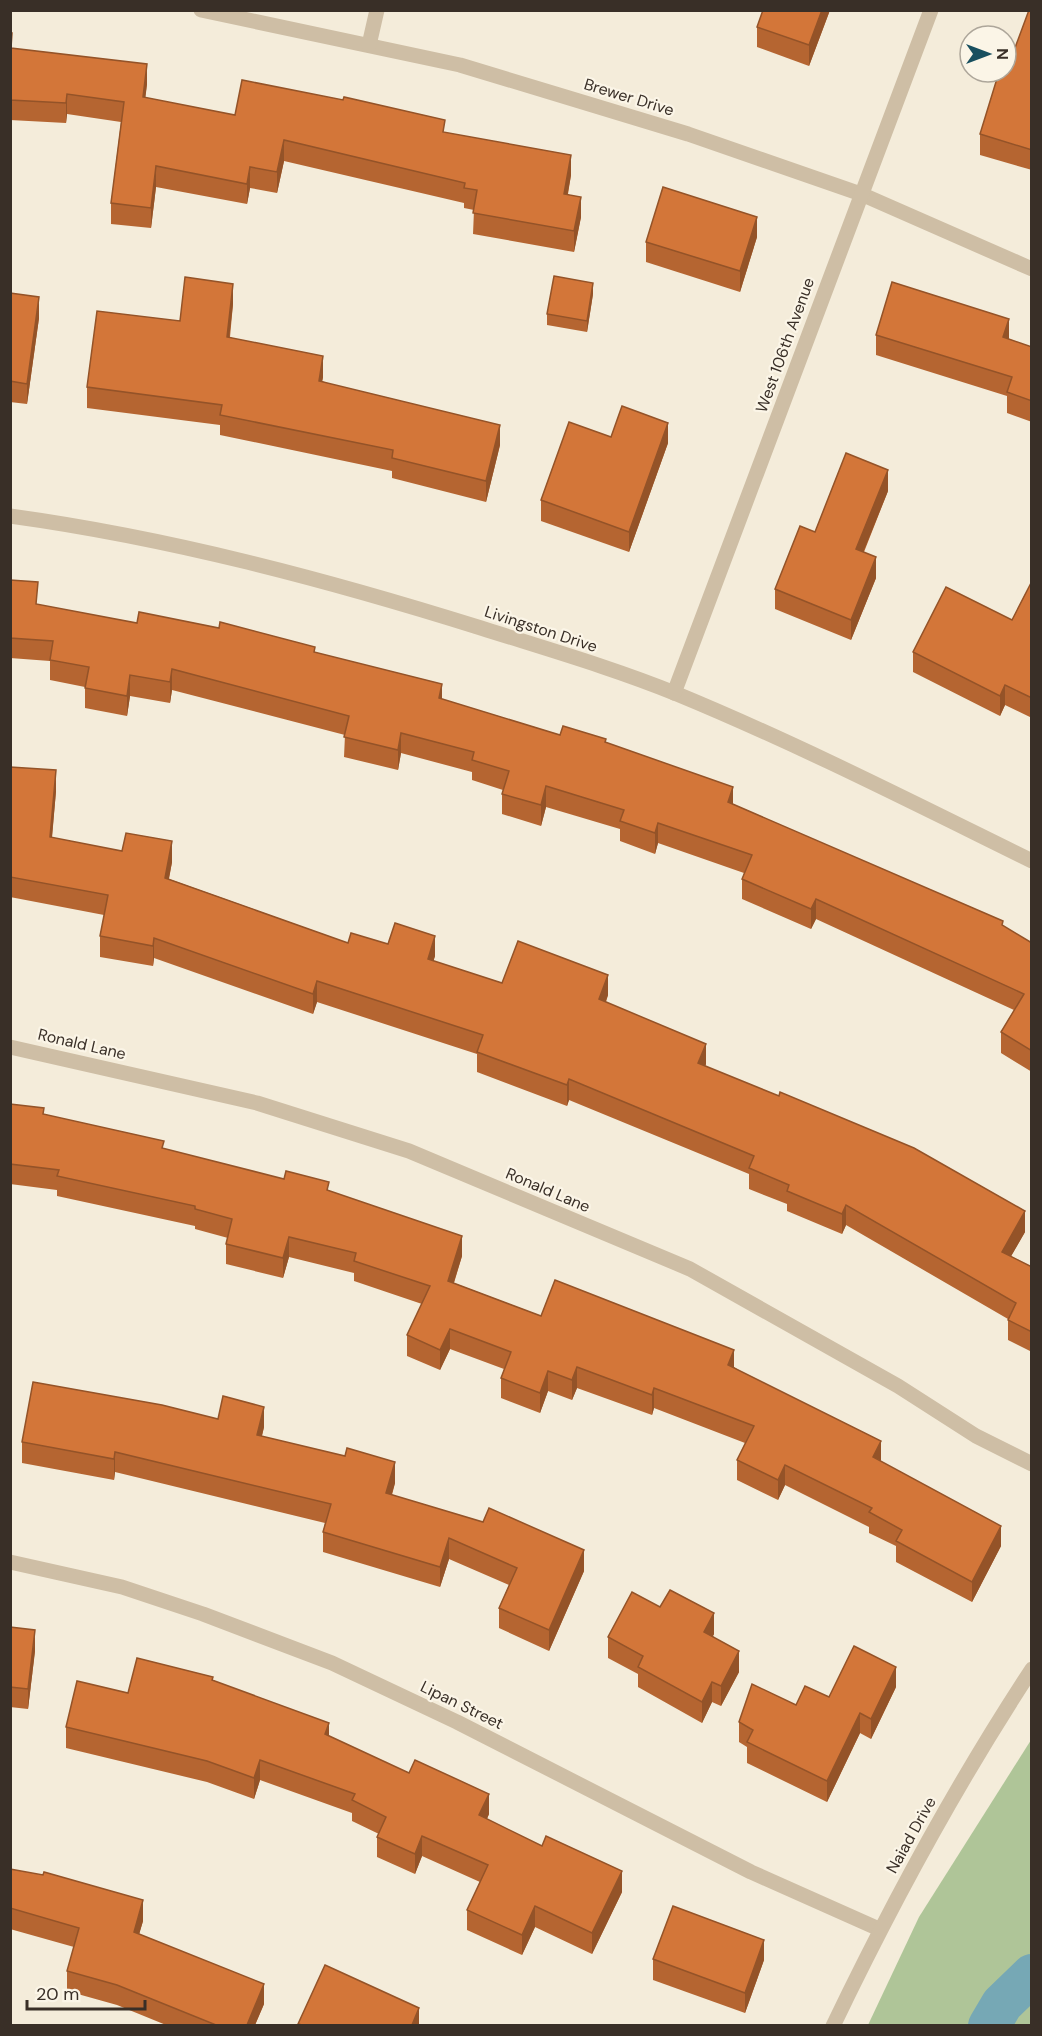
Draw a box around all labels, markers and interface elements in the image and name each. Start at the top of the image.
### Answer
north arrow [958,24,1018,84]
text: N [992,48,1013,60]
street label: Brewer Drive [581,73,677,121]
street label: West 106th Avenue [751,275,819,415]
street label: Livingston Drive [482,601,600,657]
street label: Ronald Lane [36,1024,128,1064]
street label: Ronald Lane [503,1163,593,1217]
street label: Lipan Street [417,1676,507,1734]
street label: Naiad Drive [881,1793,941,1877]
scale bar [27,1973,146,2011]
text: 20 m [36,1982,79,2006]

